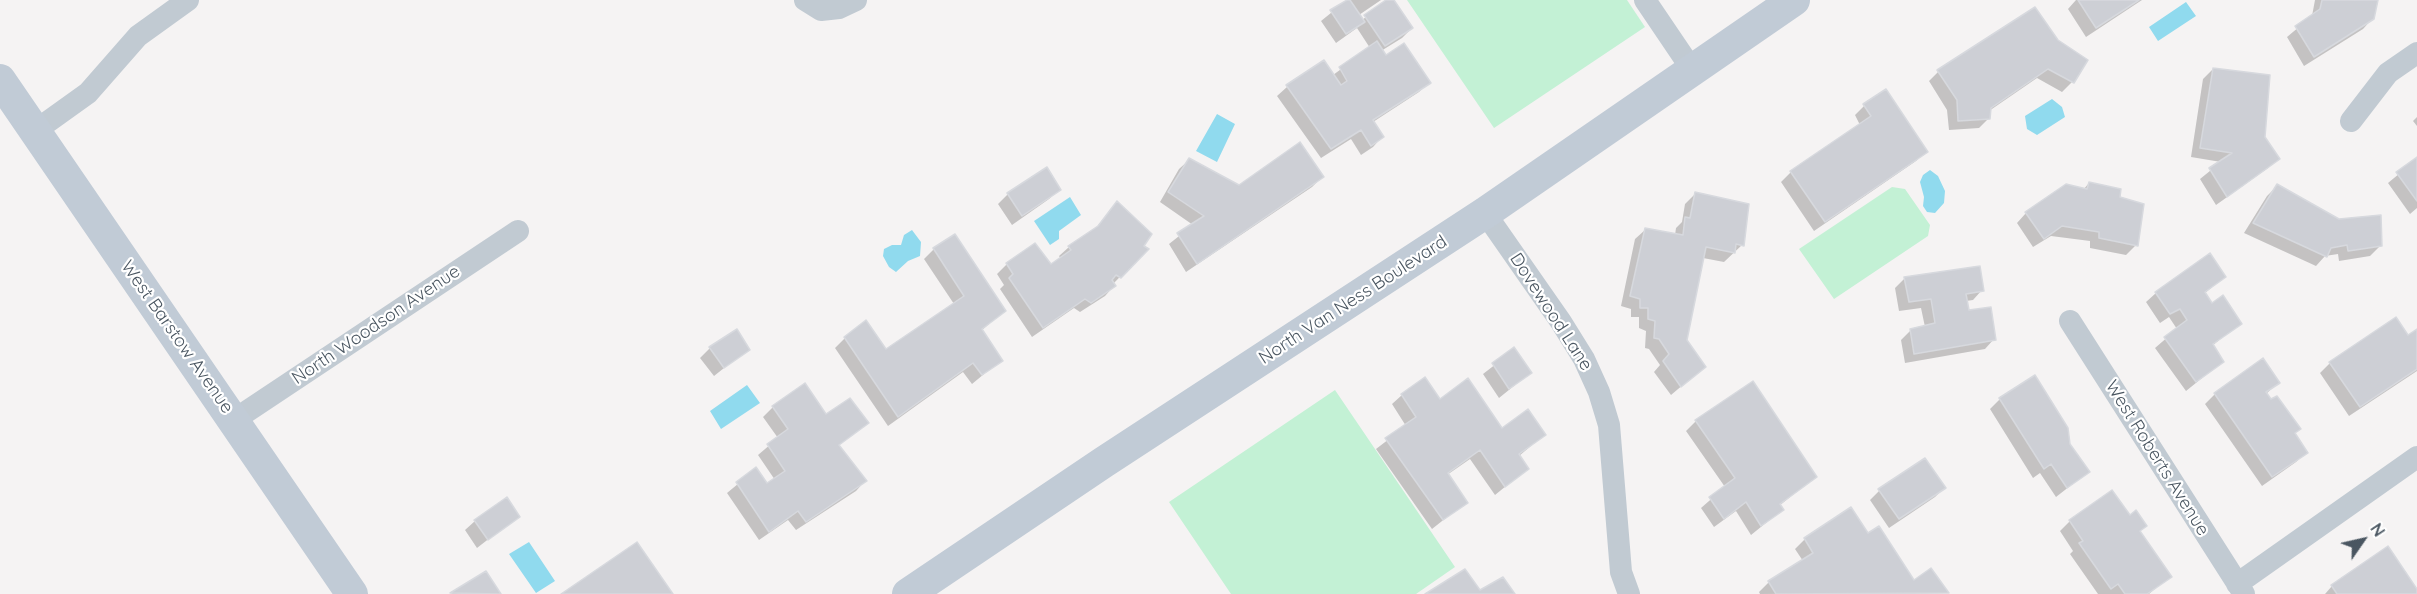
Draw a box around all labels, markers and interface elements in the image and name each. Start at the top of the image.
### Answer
street label: North Van Ness Boulevard [1255,231,1451,369]
street label: Dovewood Lane [1505,249,1597,375]
street label: West Barstow Avenue [116,256,238,418]
street label: North Woodson Avenue [288,261,464,389]
street label: West Roberts Avenue [2100,376,2214,540]
north arrow [2333,510,2393,570]
text: N [2366,519,2389,540]

